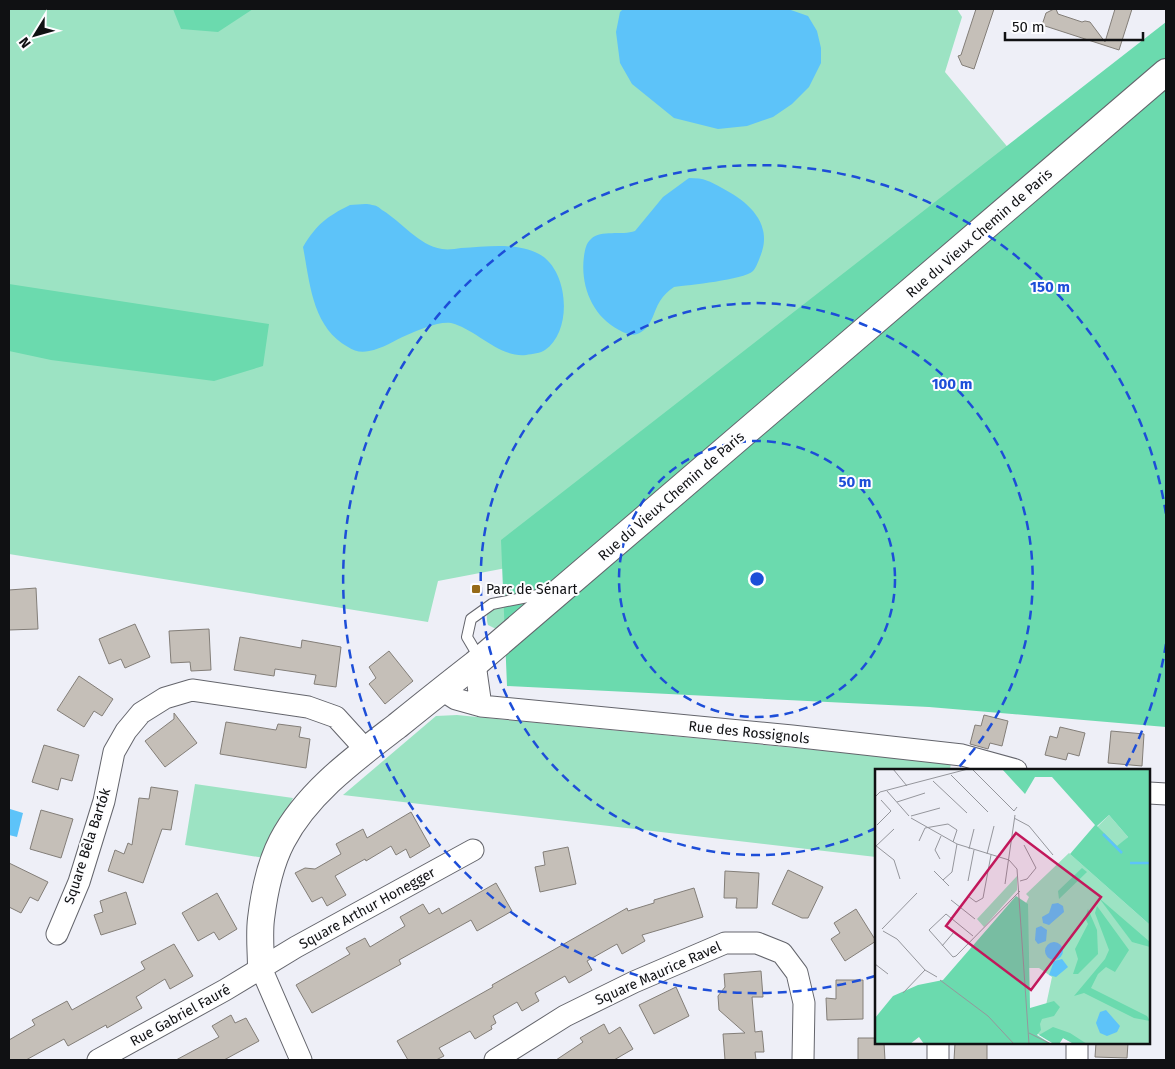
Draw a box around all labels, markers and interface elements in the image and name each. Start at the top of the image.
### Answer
north arrow [10,10,60,60]
scale bar [1005,10,1142,42]
text: 50 m [1012,18,1045,36]
text: N [15,34,35,51]
street label: Rue du Vieux Chemin de Paris [903,165,1056,302]
text: 150 m [1030,278,1070,296]
text: 100 m [932,375,972,393]
street label: Rue du Vieux Chemin de Paris [595,428,748,565]
text: 50 m [838,473,872,491]
centre of rings [748,570,766,588]
place label: Parc de Sénart [486,581,579,598]
marker: Parc de Sénart [470,583,482,595]
street label: Rue des Rossignols [687,718,811,747]
inset map [875,769,1150,1044]
street label: Square Bêla Bartók [61,785,115,906]
street label: Square Arthur Honegger [296,864,439,953]
street label: Square Maurice Ravel [593,938,724,1009]
street label: Rue Gabriel Fauré [127,981,233,1050]

